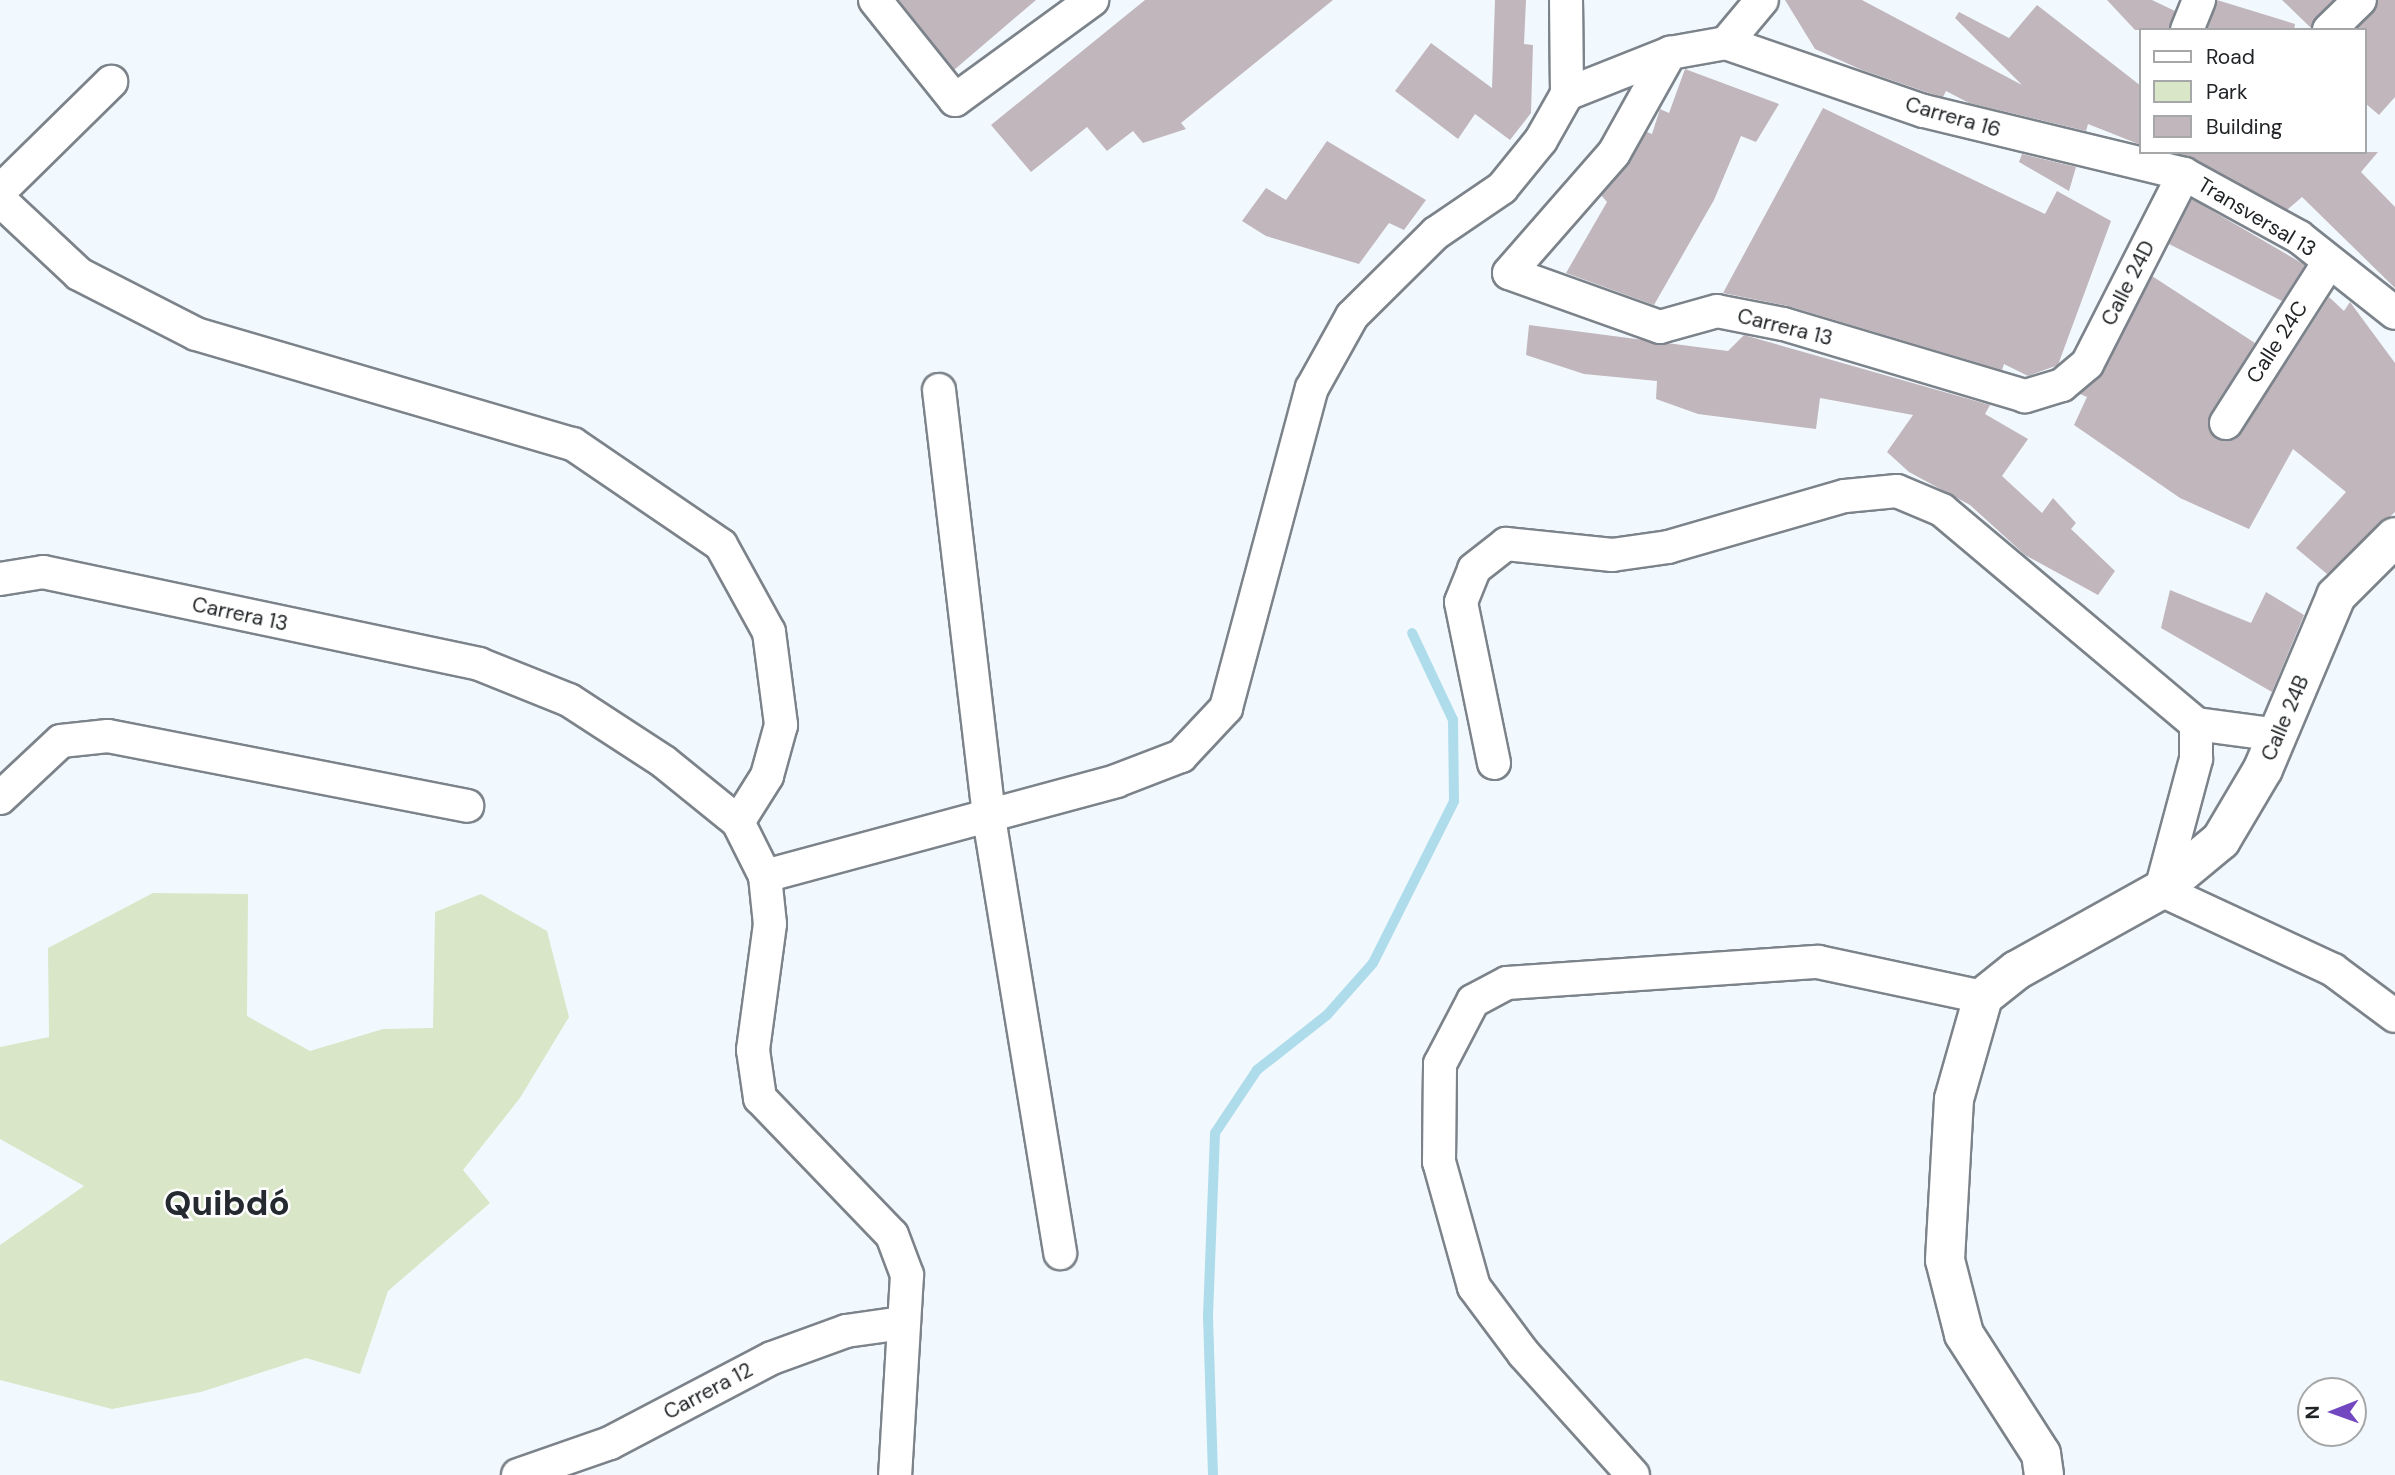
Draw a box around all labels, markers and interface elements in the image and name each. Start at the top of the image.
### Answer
legend [2140,28,2367,154]
text: Road [2206,43,2255,71]
text: Park [2206,78,2247,106]
street label: Carrera 16 [1902,91,2004,143]
text: Building [2206,113,2282,141]
street label: Transversal 13 [2193,172,2321,262]
street label: Calle 24D [2096,236,2160,330]
street label: Calle 24C [2241,296,2313,388]
street label: Carrera 13 [1735,303,1835,351]
street label: Carrera 13 [190,592,290,636]
street label: Calle 24B [2256,671,2314,765]
district label: Quibdó [164,1182,290,1224]
street label: Carrera 12 [659,1357,757,1425]
north arrow [2297,1377,2367,1447]
text: N [2300,1405,2325,1419]

